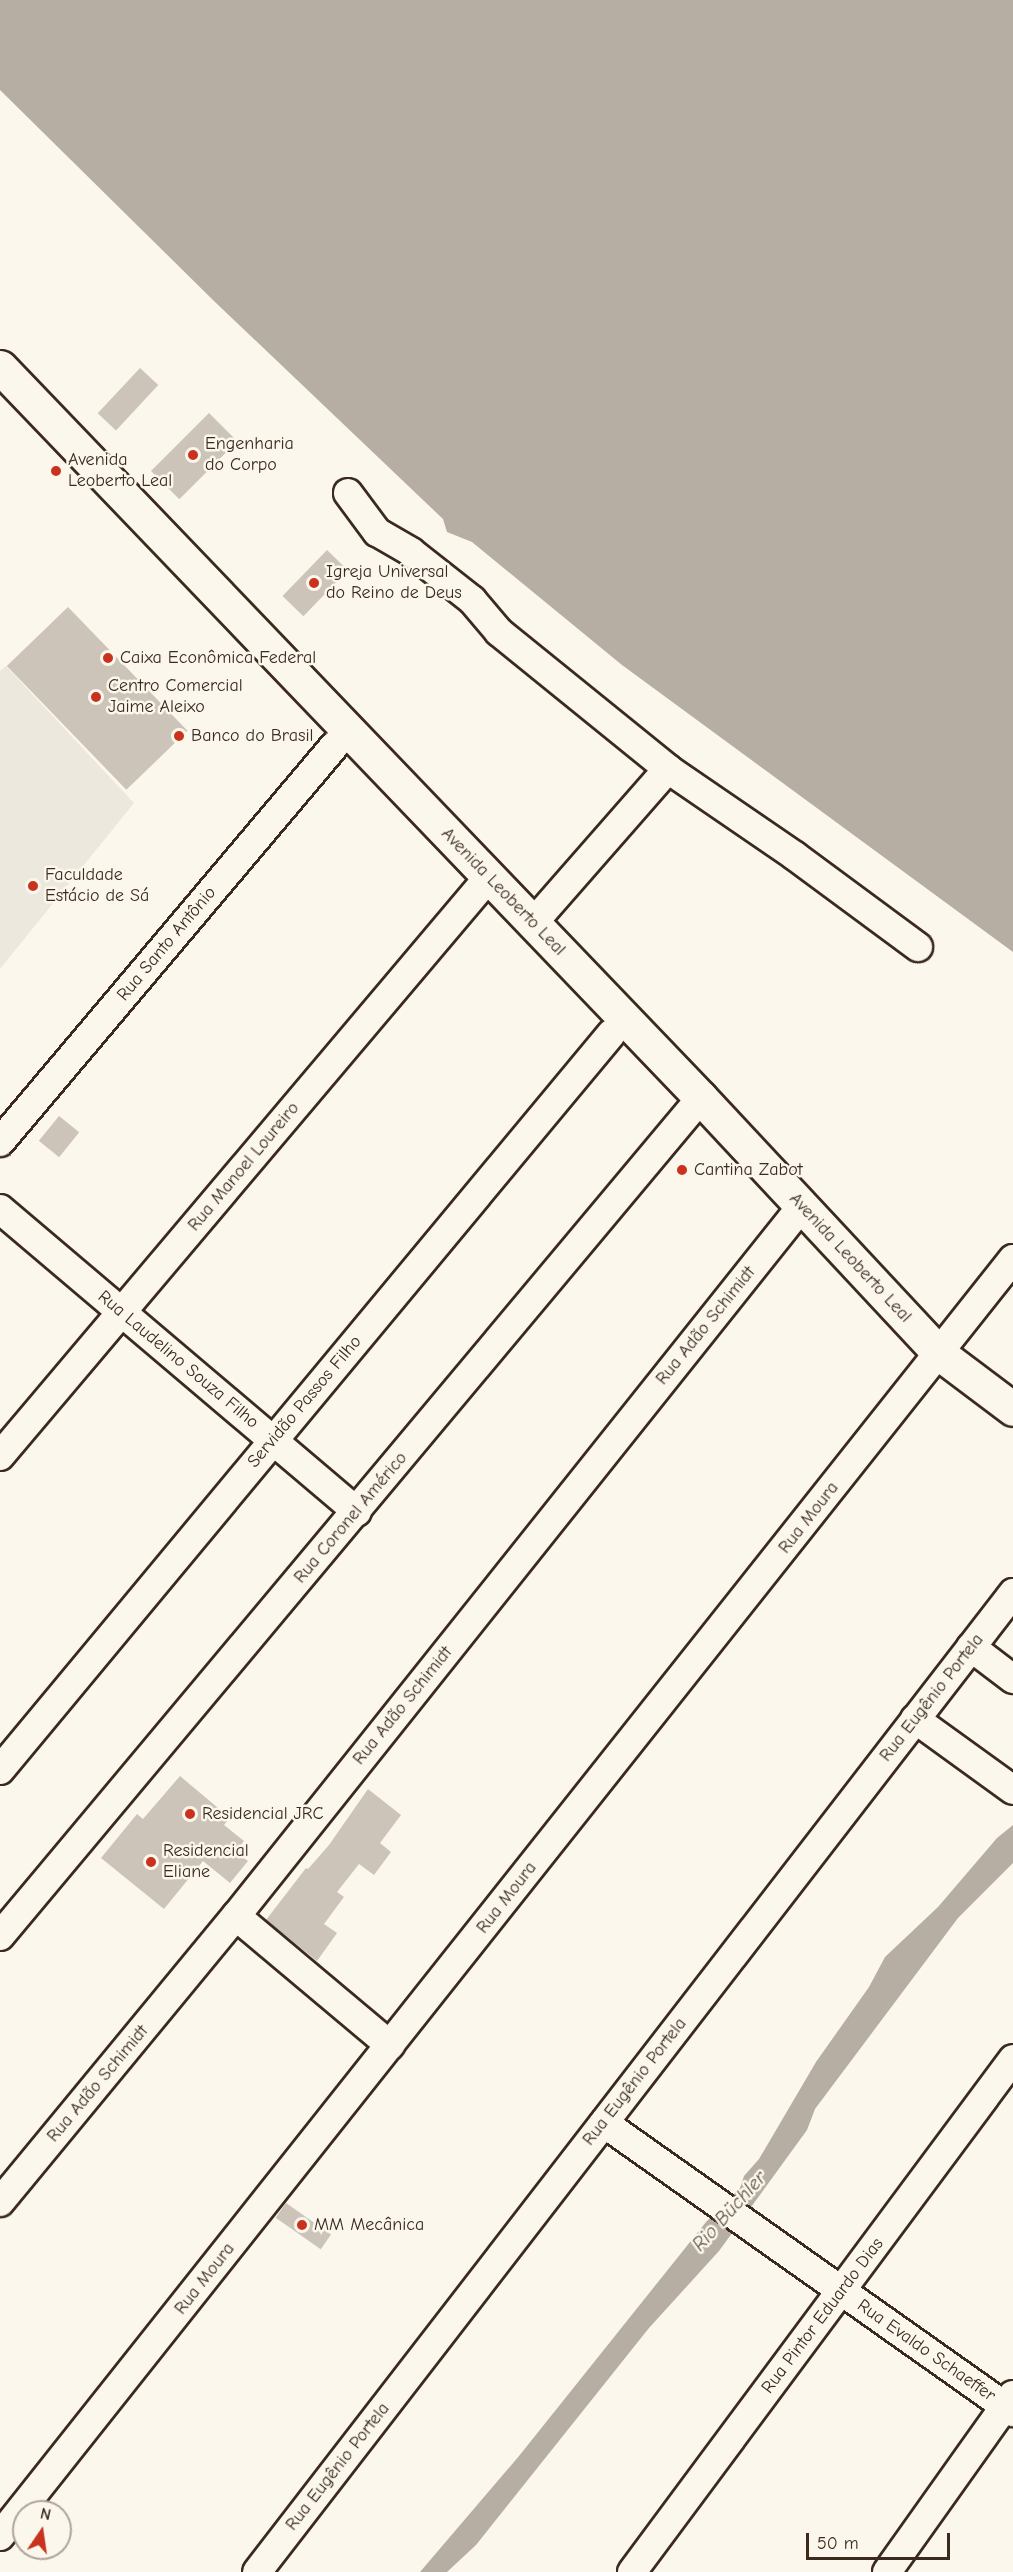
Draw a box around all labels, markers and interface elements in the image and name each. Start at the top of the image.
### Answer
place label: Engenharia do Corpo [205,434,294,476]
marker: Engenharia do Corpo [186,448,200,462]
place label: Avenida Leoberto Leal [68,450,172,492]
marker: Avenida Leoberto Leal [49,464,63,478]
place label: Igreja Universal do Reino de Deus [326,562,462,604]
marker: Igreja Universal do Reino de Deus [307,576,321,590]
place label: Caixa Econômica Federal [120,647,316,669]
marker: Caixa Econômica Federal [101,651,115,665]
place label: Centro Comercial Jaime Aleixo [108,676,243,718]
marker: Centro Comercial Jaime Aleixo [89,690,103,704]
place label: Banco do Brasil [191,725,313,747]
marker: Banco do Brasil [172,729,186,743]
street label: Avenida Leoberto Leal [436,823,570,961]
place label: Faculdade Estácio de Sá [45,865,149,908]
marker: Faculdade Estácio de Sá [26,879,40,893]
street label: Rua Santo Antônio [113,882,221,1006]
street label: Rua Manoel Loureiro [184,1098,304,1236]
place label: Cantina Zabot [694,1159,803,1181]
marker: Cantina Zabot [675,1163,689,1177]
street label: Avenida Leoberto Leal [784,1189,916,1327]
street label: Rua Adão Schimidt [652,1262,760,1390]
street label: Rua Laudelino Souza Filho [93,1286,263,1434]
street label: Servidão Passos Filho [243,1331,367,1473]
street label: Rua Coronel Américo [290,1448,412,1588]
street label: Rua Moura [774,1478,844,1558]
street label: Rua Eugênio Portela [875,1630,989,1766]
street label: Rua Adão Schimidt [349,1642,457,1770]
place label: Residencial JRC [202,1803,324,1825]
marker: Residencial JRC [183,1807,197,1821]
place label: Residencial Eliane [163,1841,249,1884]
marker: Residencial Eliane [144,1855,158,1869]
street label: Rua Moura [472,1858,542,1938]
street label: Rua Eugênio Portela [578,2014,692,2150]
street label: Rua Adão Schimidt [43,2021,153,2147]
water label: Rio Büchler [687,2166,771,2256]
place label: MM Mecânica [314,2214,424,2236]
marker: MM Mecânica [295,2218,309,2232]
street label: Rua Pintor Eduardo Dias [757,2234,889,2398]
street label: Rua Moura [170,2239,240,2319]
street label: Rua Evaldo Schaeffer [853,2295,999,2407]
street label: Rua Eugênio Portela [281,2399,395,2535]
north arrow [12,2500,72,2560]
text: N [38,2504,53,2524]
scale bar [809,2521,953,2559]
text: 50 m [817,2533,859,2554]

